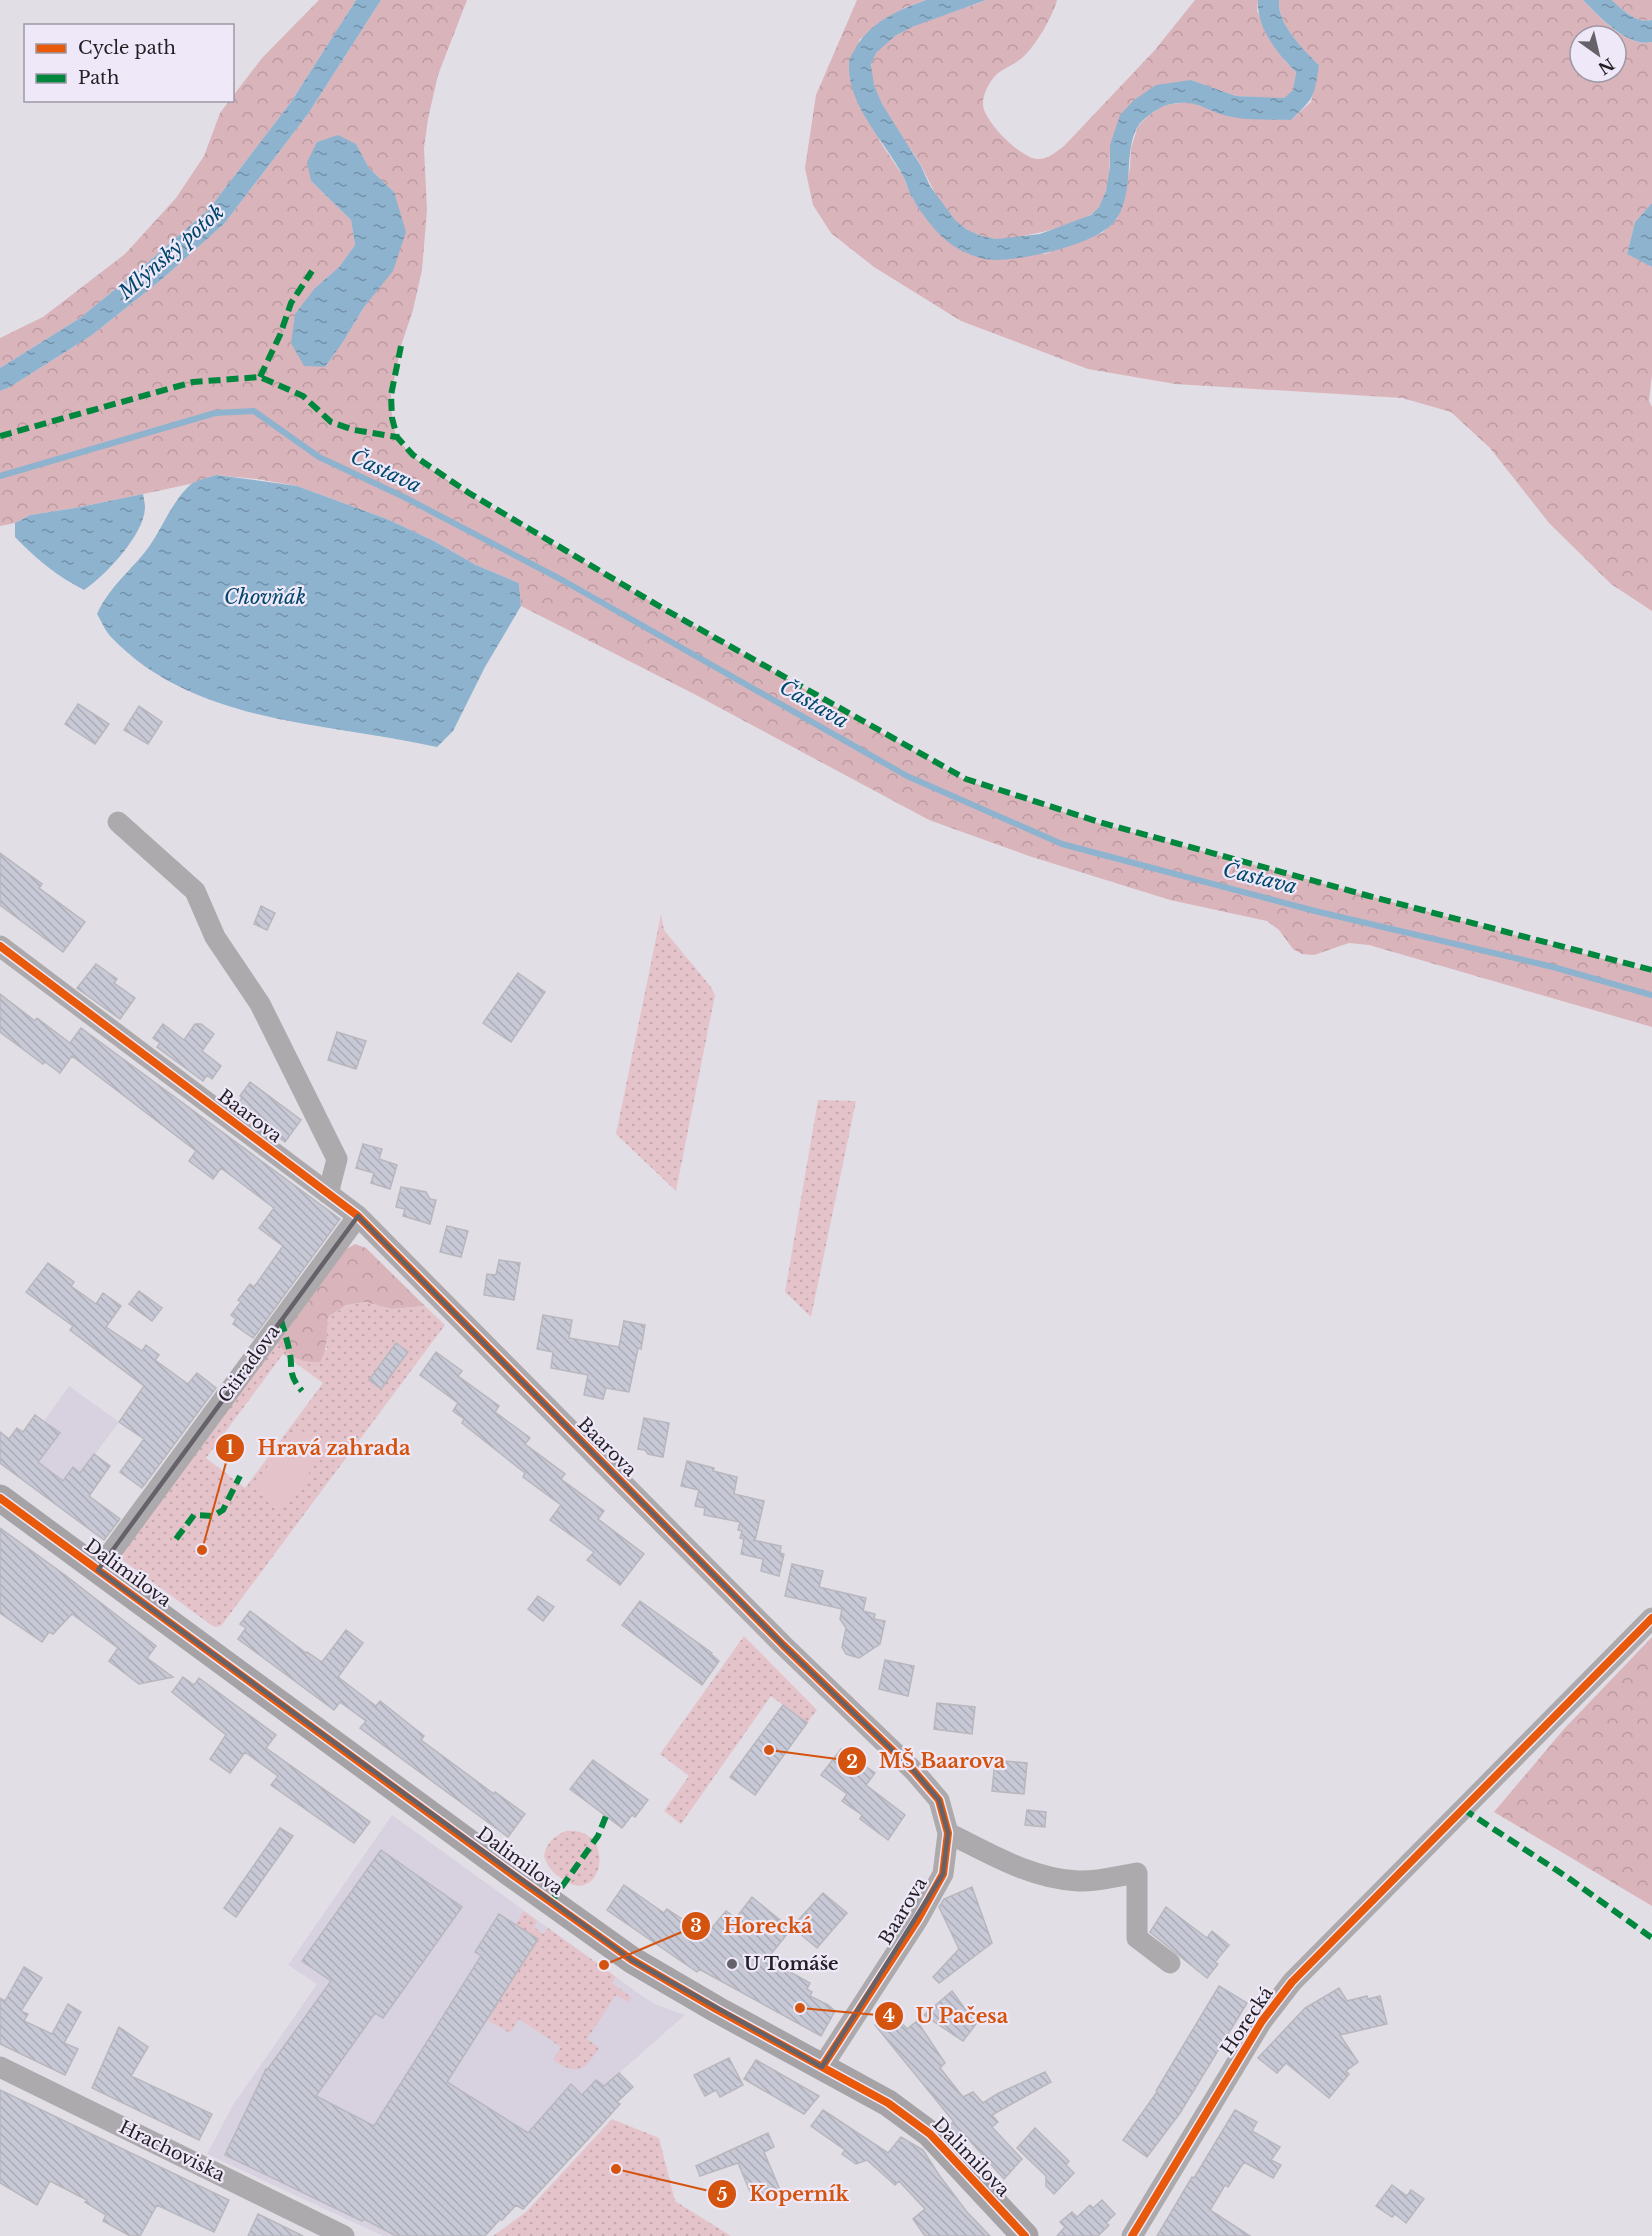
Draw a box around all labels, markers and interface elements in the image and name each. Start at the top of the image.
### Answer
legend [24,24,234,102]
north arrow [1568,24,1628,84]
text: Cycle path [78,37,176,59]
text: N [1595,54,1618,79]
text: Path [78,67,119,89]
water label: Mlýnský potok [113,200,229,305]
water label: Častava [347,443,426,498]
water label: Chovňák [224,585,306,609]
water label: Častava [775,674,853,733]
water label: Častava [1221,856,1300,899]
street label: Baarova [214,1085,286,1147]
street label: Ctiradova [214,1321,284,1407]
street label: Baarova [573,1413,641,1481]
callout: Hravá zahrada [215,1429,422,1467]
text: Hravá zahrada [258,1436,411,1460]
text: 1 [226,1437,234,1459]
street label: Dalimilova [81,1534,175,1612]
callout: MŠ Baarova [837,1742,1018,1780]
text: MŠ Baarova [879,1748,1006,1773]
text: 2 [846,1751,858,1773]
street label: Dalimilova [473,1822,567,1900]
street label: Baarova [874,1873,932,1949]
callout: Horecká [681,1907,824,1945]
text: Horecká [723,1914,813,1938]
text: 3 [690,1915,702,1937]
place label: U Tomáše [744,1953,839,1975]
marker: U Tomáše [725,1957,739,1971]
street label: Horecká [1216,1983,1278,2059]
callout: U Pačesa [874,1997,1020,2035]
text: U Pačesa [916,2004,1009,2028]
text: 4 [883,2005,895,2027]
street label: Dalimilova [928,2113,1014,2201]
street label: Hrachoviska [115,2116,229,2186]
callout: Koperník [707,2175,861,2213]
text: Koperník [749,2182,850,2206]
text: 5 [717,2184,727,2206]

